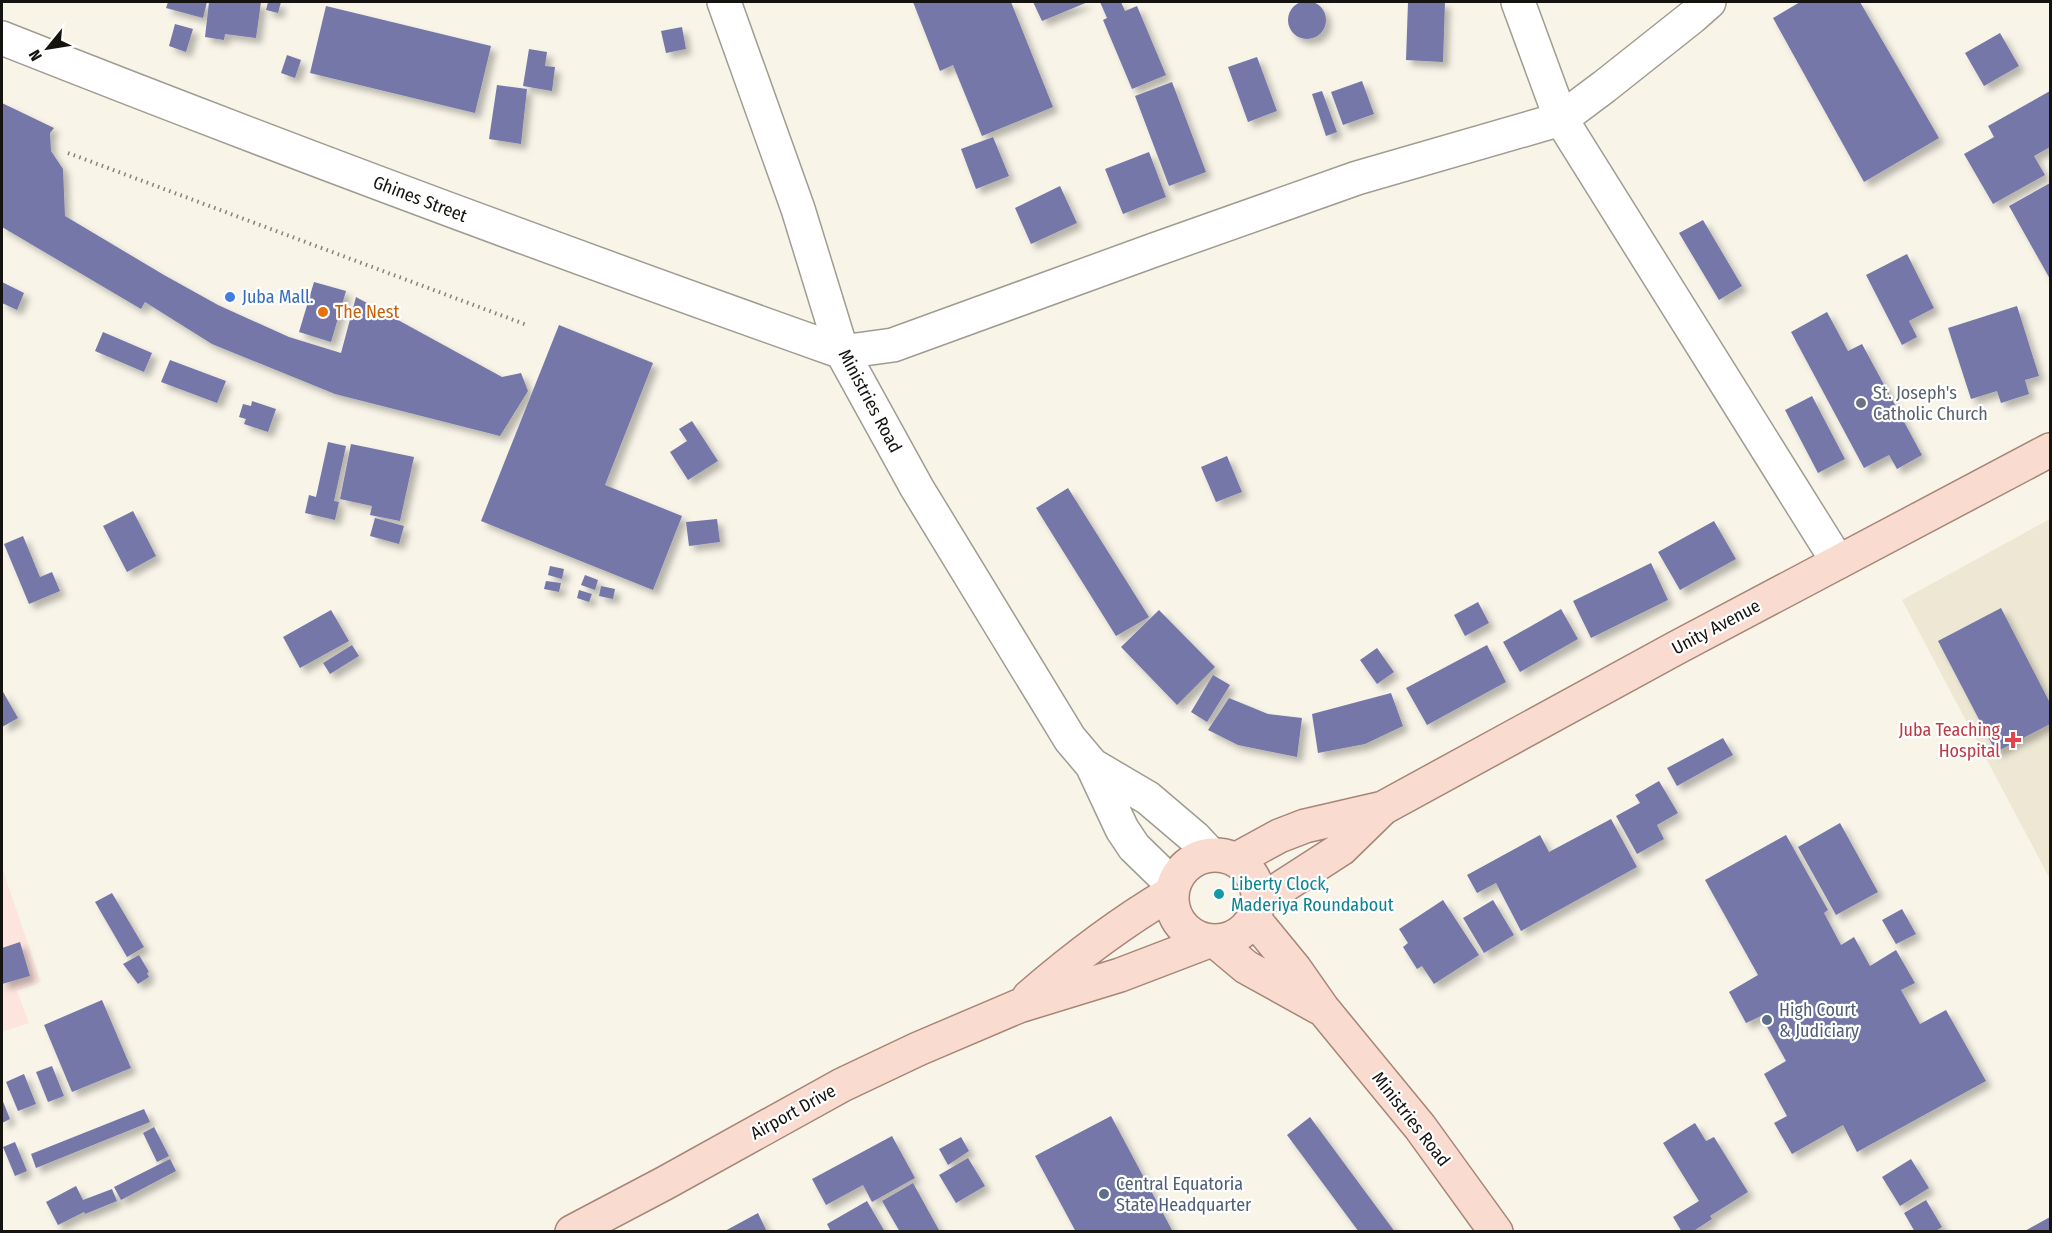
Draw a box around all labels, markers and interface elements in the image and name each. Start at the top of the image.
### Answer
north arrow [18,18,78,78]
text: N [25,46,46,64]
street label: Ghines Street [370,171,470,227]
place label: Juba Mall. [242,286,314,308]
marker: Juba Mall. [223,290,237,304]
place label: The Nest [335,301,399,323]
marker: The Nest [316,305,330,319]
street label: Ministries Road [834,346,906,456]
place label: St. Joseph's Catholic Church [1873,382,1988,425]
marker: St. Joseph's Catholic Church [1854,396,1868,410]
street label: Unity Avenue [1668,595,1764,659]
place label: Juba Teaching Hospital [1899,719,2001,762]
marker: Juba Teaching Hospital [2004,731,2022,749]
place label: Liberty Clock, Maderiya Roundabout [1231,873,1394,916]
marker: Liberty Clock, Maderiya Roundabout [1212,887,1226,901]
place label: High Court & Judiciary [1779,999,1859,1042]
marker: High Court & Judiciary [1760,1013,1774,1027]
street label: Ministries Road [1367,1067,1455,1171]
street label: Airport Drive [747,1080,839,1144]
place label: Central Equatoria State Headquarter [1116,1173,1252,1216]
marker: Central Equatoria State Headquarter [1097,1187,1111,1201]

